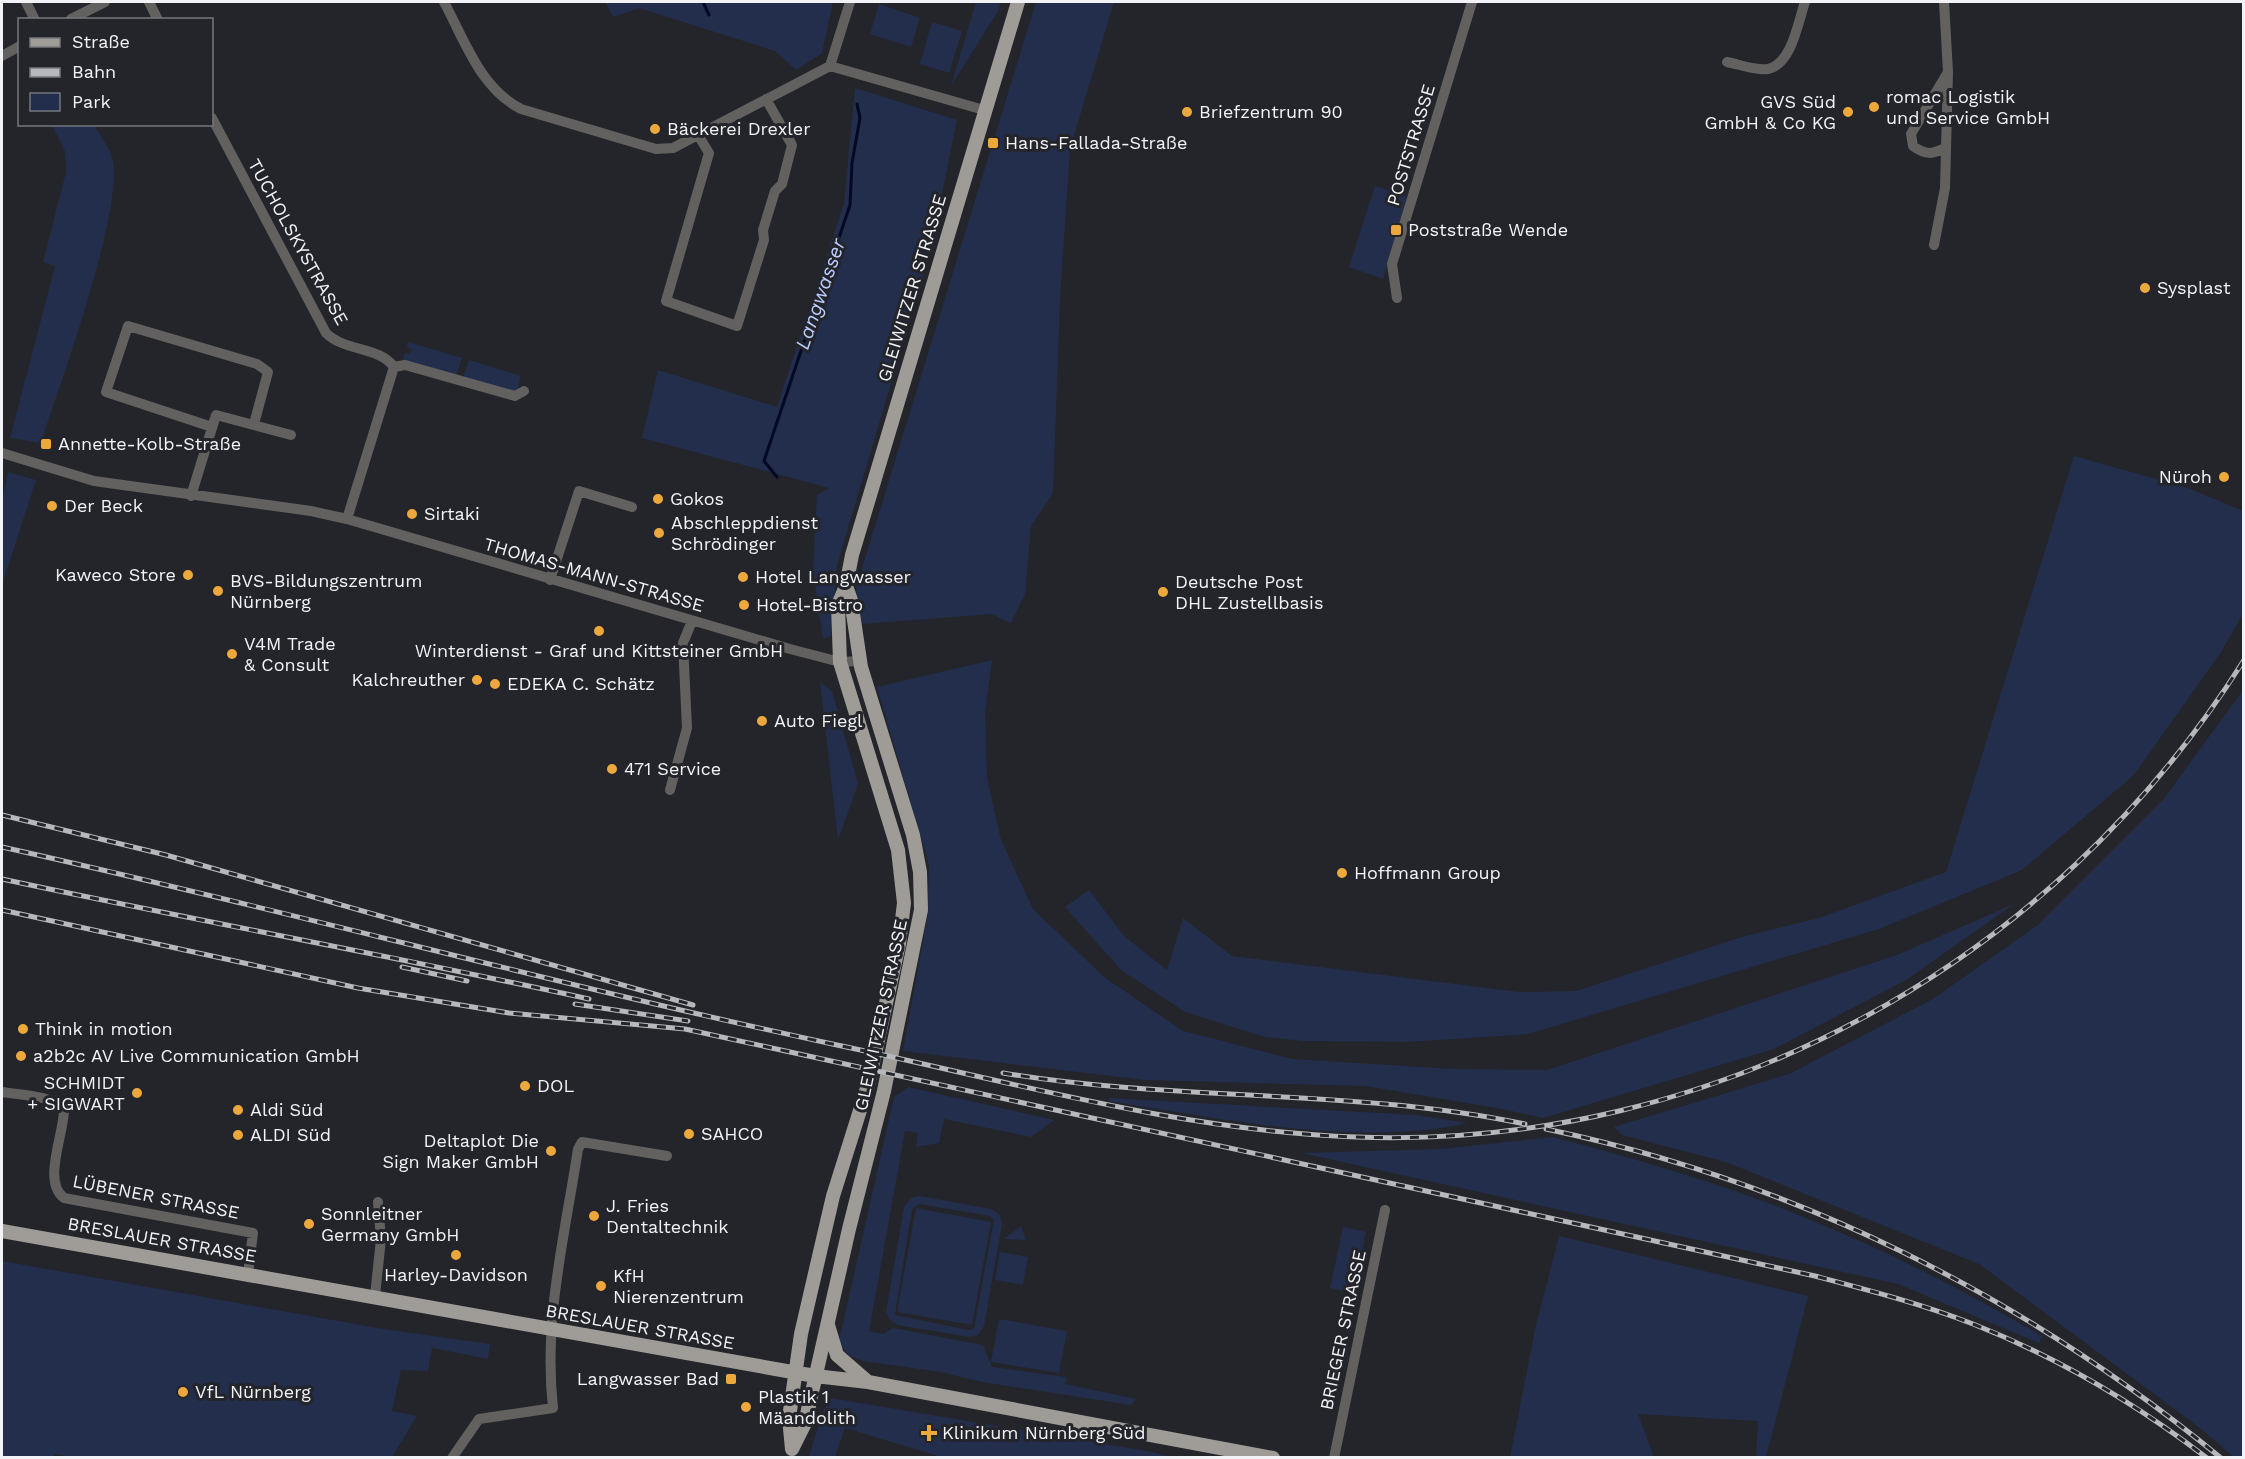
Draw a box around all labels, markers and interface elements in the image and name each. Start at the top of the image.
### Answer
legend [18,18,213,126]
text: Straße [72,31,130,52]
text: Bahn [72,61,116,82]
street label: POSTSTRASSE [1382,82,1439,208]
place label: romac Logistik und Service GmbH [1886,86,2050,128]
text: Park [72,91,111,112]
place label: GVS Süd GmbH & Co KG [1704,91,1836,133]
marker: romac Logistik und Service GmbH [1867,100,1881,114]
place label: Briefzentrum 90 [1199,101,1343,122]
marker: Briefzentrum 90 [1180,105,1194,119]
marker: GVS Süd GmbH & Co KG [1841,105,1855,119]
place label: Bäckerei Drexler [667,118,810,139]
marker: Bäckerei Drexler [648,122,662,136]
place label: Hans-Fallada-Straße [1005,132,1187,153]
marker: Hans-Fallada-Straße [986,136,1000,150]
street label: TUCHOLSKYSTRASSE [244,155,353,329]
street label: GLEIWITZER STRASSE [873,191,950,384]
place label: Poststraße Wende [1408,219,1568,240]
marker: Poststraße Wende [1389,223,1403,237]
water label: Langwasser [790,234,851,353]
place label: Sysplast [2157,277,2231,298]
marker: Sysplast [2138,281,2152,295]
place label: Annette-Kolb-Straße [58,433,241,454]
marker: Annette-Kolb-Straße [39,437,53,451]
place label: Nüroh [2159,466,2212,487]
marker: Nüroh [2217,470,2231,484]
place label: Gokos [670,488,724,509]
marker: Gokos [651,492,665,506]
place label: Der Beck [64,495,143,516]
marker: Der Beck [45,499,59,513]
place label: Sirtaki [424,503,480,524]
marker: Sirtaki [405,507,419,521]
place label: Abschleppdienst Schrödinger [671,512,818,554]
marker: Abschleppdienst Schrödinger [652,526,666,540]
street label: THOMAS-MANN-STRASSE [482,533,707,616]
place label: Kaweco Store [55,564,176,585]
place label: Hotel Langwasser [755,566,911,587]
marker: Kaweco Store [181,568,195,582]
place label: BVS-Bildungszentrum Nürnberg [230,570,422,612]
marker: Hotel Langwasser [736,570,750,584]
place label: Deutsche Post DHL Zustellbasis [1175,571,1323,613]
marker: BVS-Bildungszentrum Nürnberg [211,584,225,598]
marker: Deutsche Post DHL Zustellbasis [1156,585,1170,599]
place label: Hotel-Bistro [756,594,863,615]
marker: Hotel-Bistro [737,598,751,612]
marker: Winterdienst - Graf und Kittsteiner GmbH [592,624,606,638]
place label: V4M Trade & Consult [244,633,336,675]
place label: Winterdienst - Graf und Kittsteiner GmbH [415,640,783,661]
marker: V4M Trade & Consult [225,647,239,661]
place label: Kalchreuther [352,669,465,690]
marker: Kalchreuther [470,673,484,687]
place label: EDEKA C. Schätz [507,673,655,694]
marker: EDEKA C. Schätz [488,677,502,691]
place label: Auto Fiegl [774,710,863,731]
marker: Auto Fiegl [755,714,769,728]
place label: 471 Service [624,758,721,779]
marker: 471 Service [605,762,619,776]
place label: Hoffmann Group [1354,862,1501,883]
marker: Hoffmann Group [1335,866,1349,880]
street label: GLEIWITZER STRASSE [850,917,911,1113]
place label: Think in motion [35,1018,173,1039]
marker: Think in motion [16,1022,30,1036]
place label: a2b2c AV Live Communication GmbH [33,1045,360,1066]
marker: a2b2c AV Live Communication GmbH [14,1049,28,1063]
place label: SCHMIDT + SIGWART [27,1072,125,1114]
place label: DOL [537,1075,574,1096]
marker: DOL [518,1079,532,1093]
marker: SCHMIDT + SIGWART [130,1086,144,1100]
place label: Aldi Süd [250,1099,323,1120]
marker: Aldi Süd [231,1103,245,1117]
place label: SAHCO [701,1123,763,1144]
place label: ALDI Süd [250,1124,331,1145]
marker: SAHCO [682,1127,696,1141]
marker: ALDI Süd [231,1128,245,1142]
place label: Deltaplot Die Sign Maker GmbH [383,1130,539,1172]
marker: Deltaplot Die Sign Maker GmbH [544,1144,558,1158]
street label: LÜBENER STRASSE [71,1170,241,1223]
place label: J. Fries Dentaltechnik [606,1195,729,1237]
place label: Sonnleitner Germany GmbH [321,1203,460,1245]
marker: J. Fries Dentaltechnik [587,1209,601,1223]
street label: BRESLAUER STRASSE [66,1213,258,1266]
marker: Sonnleitner Germany GmbH [302,1217,316,1231]
marker: Harley-Davidson [449,1248,463,1262]
street label: BRIEGER STRASSE [1315,1248,1370,1412]
place label: Harley-Davidson [384,1264,528,1285]
place label: KfH Nierenzentrum [613,1265,744,1307]
marker: KfH Nierenzentrum [594,1279,608,1293]
street label: BRESLAUER STRASSE [544,1300,736,1353]
place label: Langwasser Bad [577,1368,719,1389]
marker: Langwasser Bad [724,1372,738,1386]
place label: VfL Nürnberg [195,1381,311,1402]
marker: VfL Nürnberg [176,1385,190,1399]
place label: Plastik 1 Mäandolith [758,1386,856,1428]
marker: Plastik 1 Mäandolith [739,1400,753,1414]
place label: Klinikum Nürnberg Süd [942,1422,1145,1443]
marker: Klinikum Nürnberg Süd [920,1424,938,1442]

